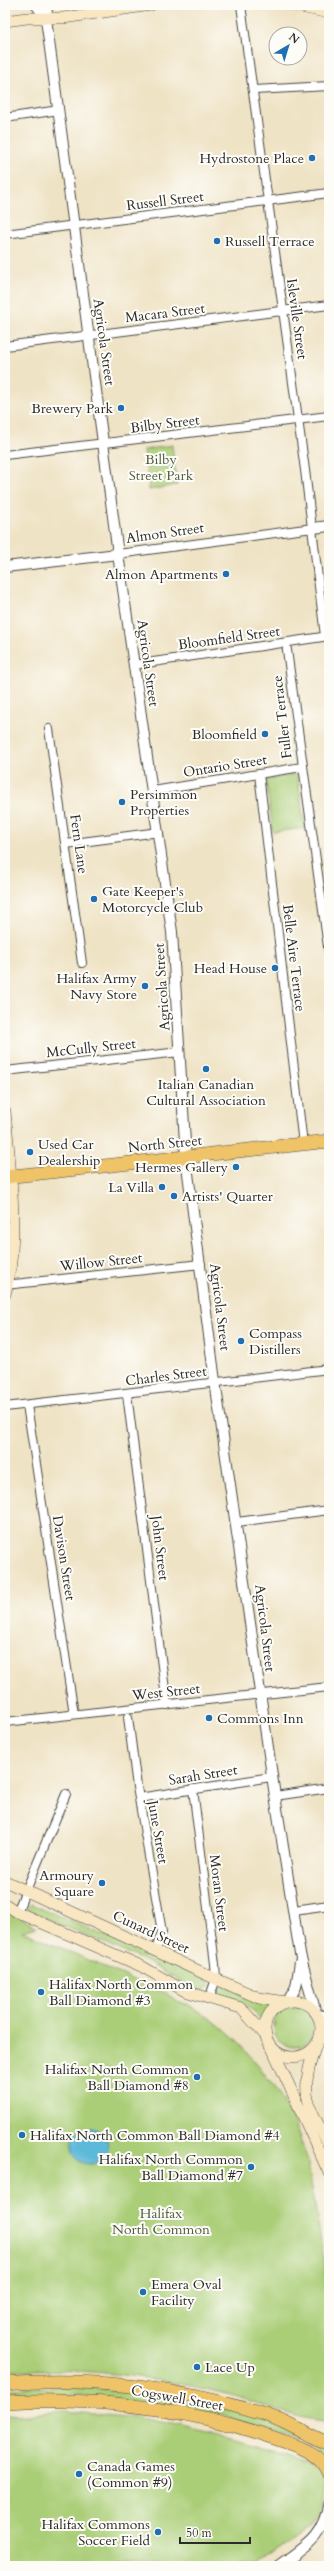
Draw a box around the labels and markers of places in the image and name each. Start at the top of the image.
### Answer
place label: Hydrostone Place [199,149,304,168]
marker: Hydrostone Place [307,153,317,163]
place label: Russell Terrace [225,232,315,251]
marker: Russell Terrace [212,236,222,246]
place label: Brewery Park [31,399,113,418]
marker: Brewery Park [116,403,126,413]
place label: Almon Apartments [105,565,218,584]
marker: Almon Apartments [221,569,231,579]
place label: Bloomfield [192,725,258,744]
marker: Bloomfield [260,729,270,739]
place label: Persimmon Properties [130,785,198,820]
marker: Persimmon Properties [117,797,127,807]
place label: Gate Keeper's Motorcycle Club [102,882,203,917]
marker: Gate Keeper's Motorcycle Club [89,894,99,904]
place label: Head House [194,959,267,978]
marker: Head House [270,963,280,973]
place label: Halifax Army Navy Store [56,969,138,1004]
marker: Halifax Army Navy Store [140,981,150,991]
marker: Italian Canadian Cultural Association [201,1064,211,1074]
place label: Italian Canadian Cultural Association [146,1075,266,1110]
place label: Used Car Dealership [38,1135,101,1170]
marker: Used Car Dealership [25,1147,35,1157]
place label: Hermes Gallery [135,1158,229,1177]
marker: Hermes Gallery [231,1162,241,1172]
place label: La Villa [108,1178,154,1197]
marker: La Villa [157,1182,167,1192]
place label: Artists' Quarter [182,1187,274,1206]
marker: Artists' Quarter [169,1191,179,1201]
place label: Compass Distillers [249,1324,302,1359]
marker: Compass Distillers [236,1336,246,1346]
place label: Commons Inn [217,1709,304,1728]
marker: Commons Inn [204,1713,214,1723]
place label: Armoury Square [39,1866,95,1901]
marker: Armoury Square [97,1878,107,1888]
place label: Halifax North Common Ball Diamond #3 [49,1975,193,2010]
marker: Halifax North Common Ball Diamond #3 [36,1987,46,1997]
place label: Halifax North Common Ball Diamond #8 [45,2060,189,2095]
marker: Halifax North Common Ball Diamond #8 [192,2072,202,2082]
place label: Halifax North Common Ball Diamond #4 [30,2126,280,2145]
marker: Halifax North Common Ball Diamond #4 [17,2130,27,2140]
place label: Halifax North Common Ball Diamond #7 [99,2150,243,2185]
marker: Halifax North Common Ball Diamond #7 [246,2162,256,2172]
place label: Emera Oval Facility [151,2275,222,2310]
marker: Emera Oval Facility [138,2287,148,2297]
place label: Lace Up [205,2358,255,2377]
marker: Lace Up [192,2362,202,2372]
place label: Canada Games (Common #9) [87,2457,175,2492]
marker: Canada Games (Common #9) [74,2469,84,2479]
place label: Halifax Commons Soccer Field [42,2515,151,2550]
marker: Halifax Commons Soccer Field [153,2527,163,2537]

